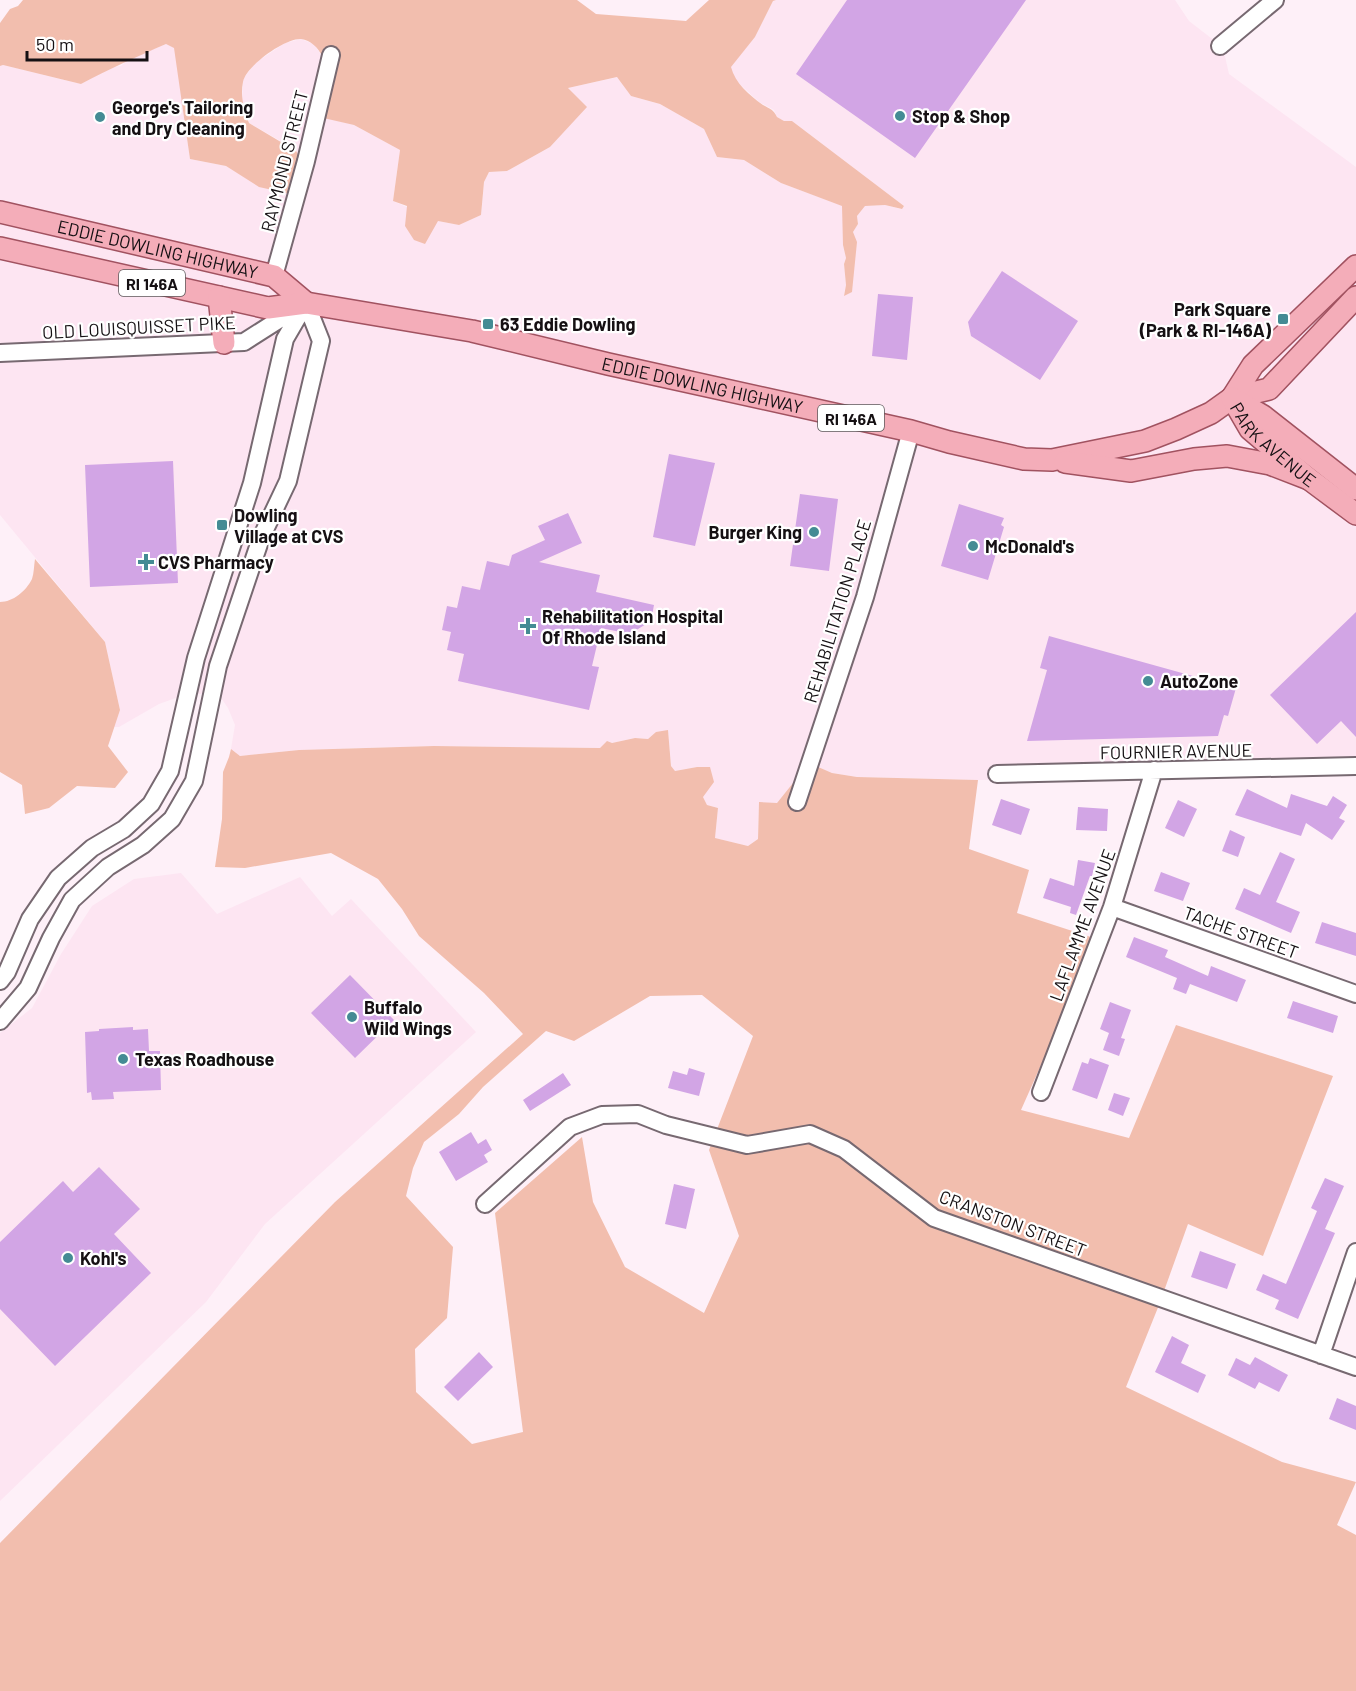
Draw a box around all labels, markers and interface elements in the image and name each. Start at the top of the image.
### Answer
scale bar [27,24,147,62]
text: 50 m [36,33,74,55]
street label: RAYMOND STREET [256,88,312,234]
place label: George's Tailoring and Dry Cleaning [112,96,253,139]
place label: Stop & Shop [912,105,1010,127]
marker: Stop & Shop [893,109,907,123]
marker: George's Tailoring and Dry Cleaning [93,110,107,124]
street label: EDDIE DOWLING HIGHWAY [55,215,260,283]
road number: RI 146A [119,270,185,296]
place label: Park Square (Park & RI-146A) [1139,298,1272,341]
street label: OLD LOUISQUISSET PIKE [42,311,236,343]
marker: Park Square (Park & RI-146A) [1276,312,1290,326]
place label: 63 Eddie Dowling [500,313,636,335]
marker: 63 Eddie Dowling [481,317,495,331]
street label: EDDIE DOWLING HIGHWAY [600,352,805,418]
street label: PARK AVENUE [1226,398,1321,492]
road number: RI 146A [818,405,884,431]
place label: Dowling Village at CVS [234,504,344,547]
street label: REHABILITATION PLACE [799,517,875,705]
marker: Dowling Village at CVS [215,518,229,532]
place label: Burger King [709,521,802,543]
marker: Burger King [807,525,821,539]
place label: McDonald's [985,535,1074,557]
marker: McDonald's [966,539,980,553]
place label: CVS Pharmacy [158,551,274,573]
marker: CVS Pharmacy [139,555,153,569]
place label: Rehabilitation Hospital Of Rhode Island [542,605,723,648]
marker: Rehabilitation Hospital Of Rhode Island [519,617,537,635]
place label: AutoZone [1160,670,1238,692]
marker: AutoZone [1141,674,1155,688]
street label: FOURNIER AVENUE [1100,739,1252,763]
street label: LAFLAMME AVENUE [1044,846,1120,1004]
street label: TACHE STREET [1181,901,1301,963]
place label: Buffalo Wild Wings [364,996,452,1039]
marker: Buffalo Wild Wings [345,1010,359,1024]
place label: Texas Roadhouse [135,1048,275,1070]
marker: Texas Roadhouse [116,1052,130,1066]
street label: CRANSTON STREET [936,1185,1090,1261]
place label: Kohl's [80,1247,127,1269]
marker: Kohl's [61,1251,75,1265]

